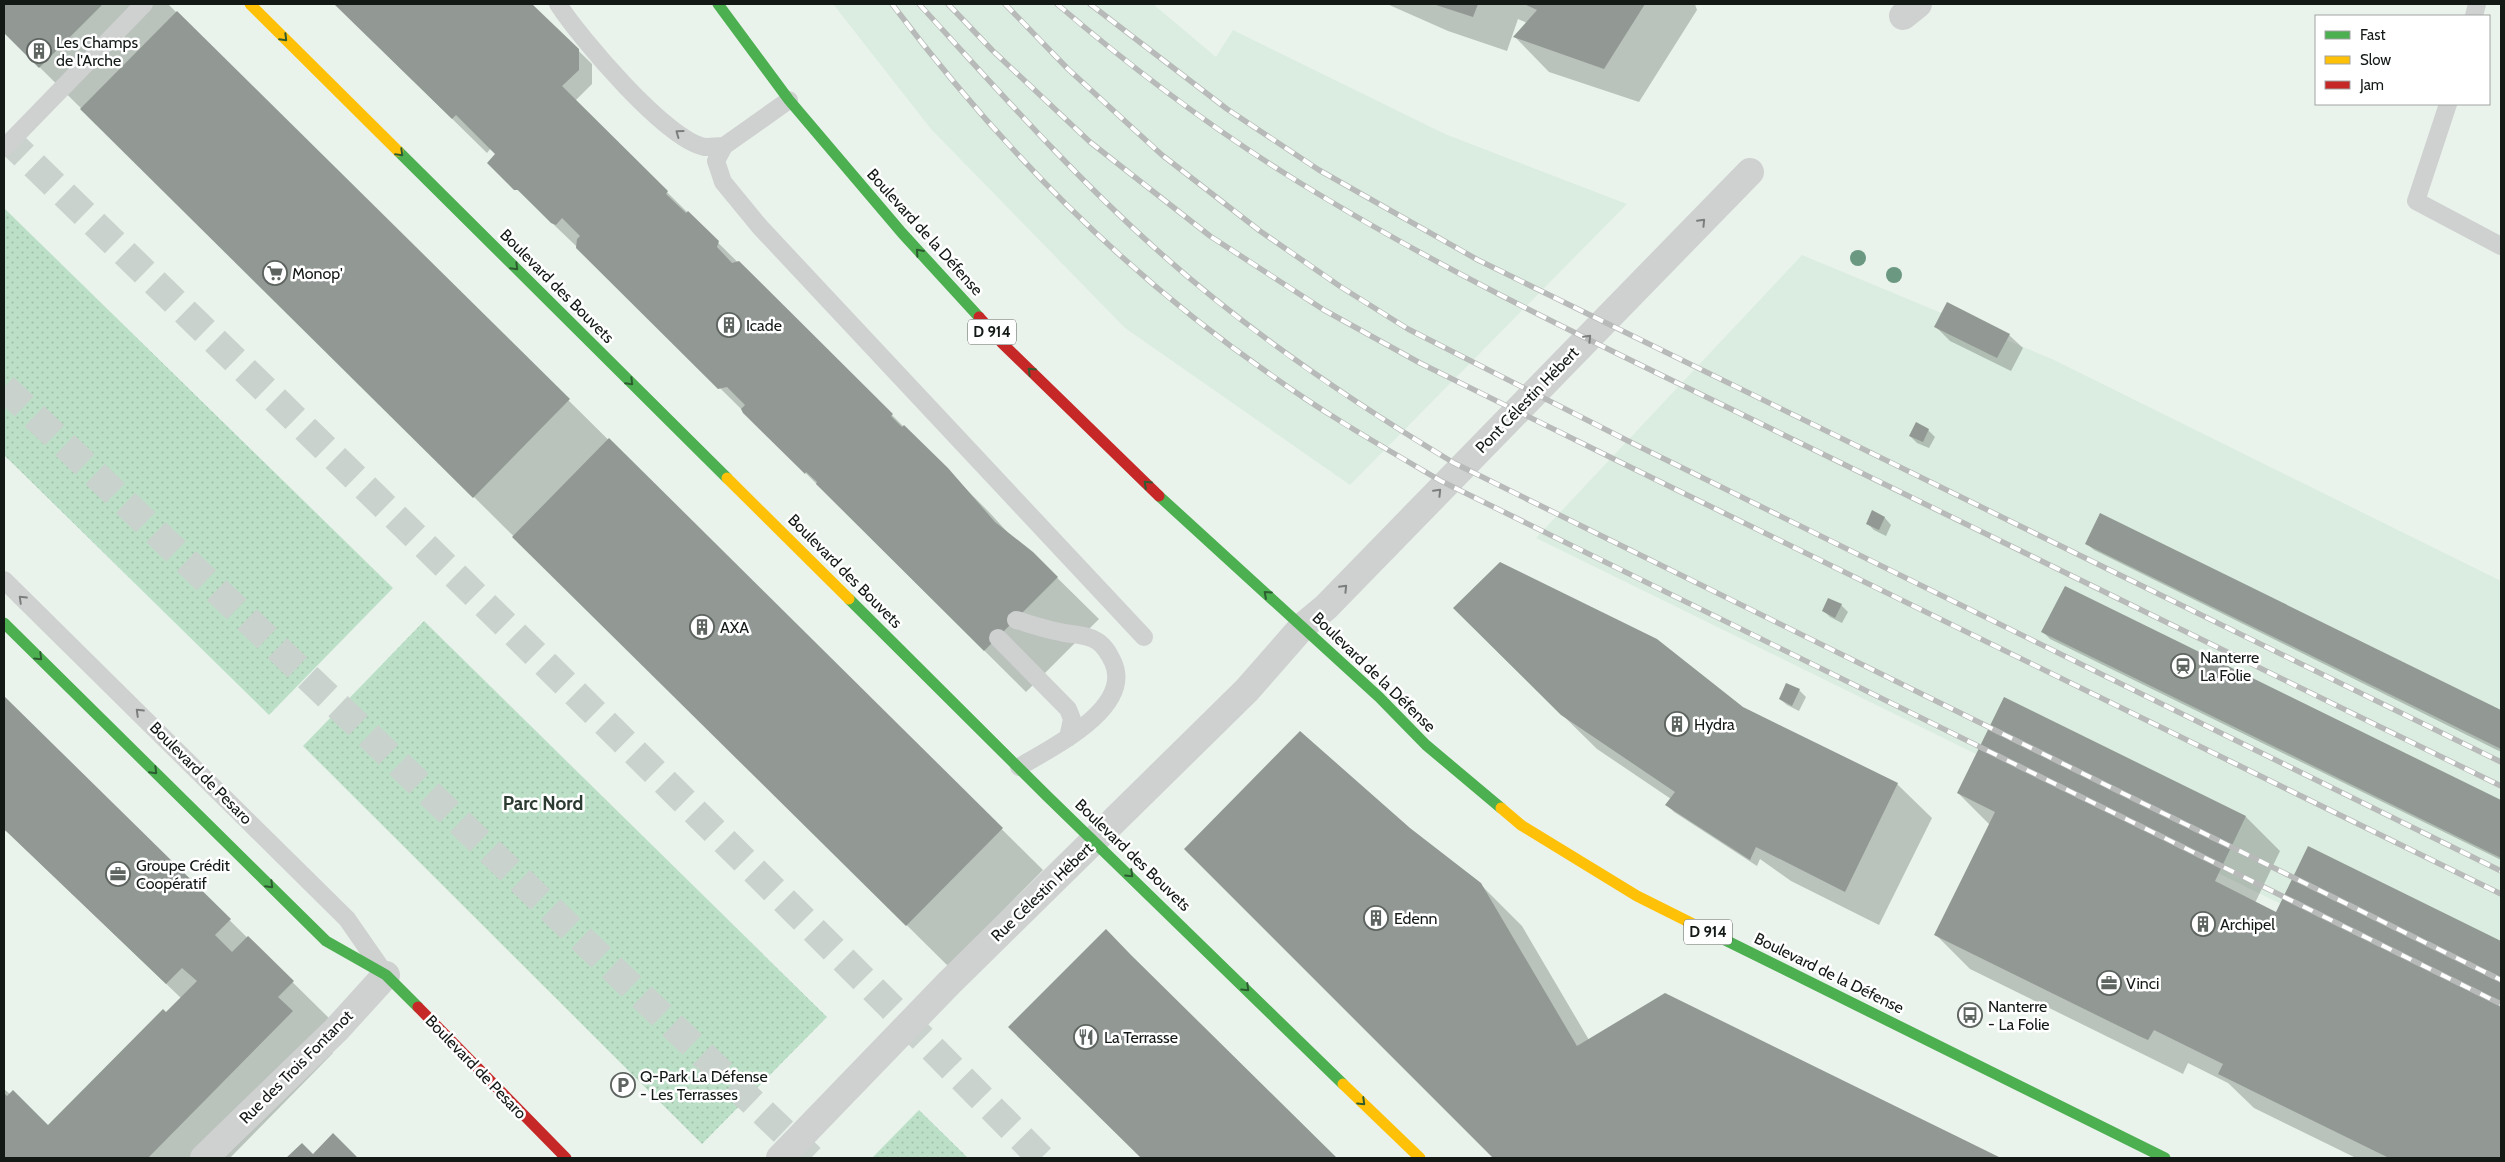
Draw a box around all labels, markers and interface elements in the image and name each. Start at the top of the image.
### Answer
legend [2315,15,2490,105]
text: Fast [2360,26,2385,44]
one-way arrow [279,32,288,41]
place label: Les Champs de l'Arche [56,33,138,70]
building icon: Les Champs de l'Arche [26,38,52,64]
text: Slow [2360,51,2391,69]
text: Jam [2359,76,2384,94]
one-way arrow [675,130,685,139]
one-way arrow [394,147,403,156]
street label: Boulevard de la Défense [863,165,987,299]
one-way arrow [1696,218,1705,227]
street label: Boulevard des Bouvets [496,225,618,347]
one-way arrow [916,249,925,258]
supermarket icon: Monop' [262,260,288,286]
one-way arrow [509,261,518,270]
place label: Monop' [292,264,343,283]
building icon: Icade [716,312,742,338]
place label: Icade [746,316,782,335]
road number: D 914 [968,320,1016,344]
one-way arrow [1582,335,1591,344]
street label: Pont Célestin Hébert [1472,343,1583,457]
one-way arrow [1027,367,1036,376]
one-way arrow [625,376,634,385]
one-way arrow [1144,481,1153,490]
one-way arrow [1432,488,1441,497]
street label: Boulevard des Bouvets [784,510,906,632]
one-way arrow [1339,584,1348,593]
one-way arrow [1263,591,1272,600]
one-way arrow [19,596,28,605]
street label: Boulevard de la Défense [1308,608,1440,736]
building icon: AXA [689,614,715,640]
place label: AXA [720,618,749,637]
place label: Nanterre La Folie [2200,648,2259,685]
one-way arrow [33,651,42,660]
station icon: Nanterre La Folie [2170,653,2196,679]
one-way arrow [136,709,145,718]
building icon: Hydra [1664,711,1690,737]
place label: Hydra [1694,715,1735,734]
street label: Boulevard de Pesaro [146,718,256,828]
one-way arrow [149,765,158,774]
district label: Parc Nord [503,792,583,815]
street label: Boulevard des Bouvets [1071,795,1195,915]
street label: Rue Célestin Hébert [987,838,1097,945]
place label: Groupe Crédit Coopératif [136,856,230,893]
office icon: Groupe Crédit Coopératif [105,861,131,887]
one-way arrow [1124,868,1133,877]
one-way arrow [264,879,273,888]
building icon: Edenn [1363,905,1389,931]
place label: Edenn [1394,909,1438,928]
building icon: Archipel [2190,911,2216,937]
place label: Archipel [2220,915,2275,934]
road number: D 914 [1684,920,1732,944]
street label: Boulevard de la Défense [1751,929,1907,1017]
office icon: Vinci [2096,970,2122,996]
place label: Vinci [2126,974,2159,993]
one-way arrow [1240,982,1249,991]
place label: Nanterre - La Folie [1988,997,2050,1034]
bus stop icon: Nanterre - La Folie [1957,1002,1983,1028]
street label: Rue des Trois Fontanot [235,1006,357,1128]
street label: Boulevard de Pesaro [422,1011,531,1123]
restaurant icon: La Terrasse [1073,1024,1099,1050]
place label: La Terrasse [1104,1028,1178,1047]
place label: Q-Park La Défense - Les Terrasses [640,1067,768,1104]
parking icon: Q-Park La Défense - Les Terrasses [610,1072,636,1098]
one-way arrow [1356,1096,1365,1105]

